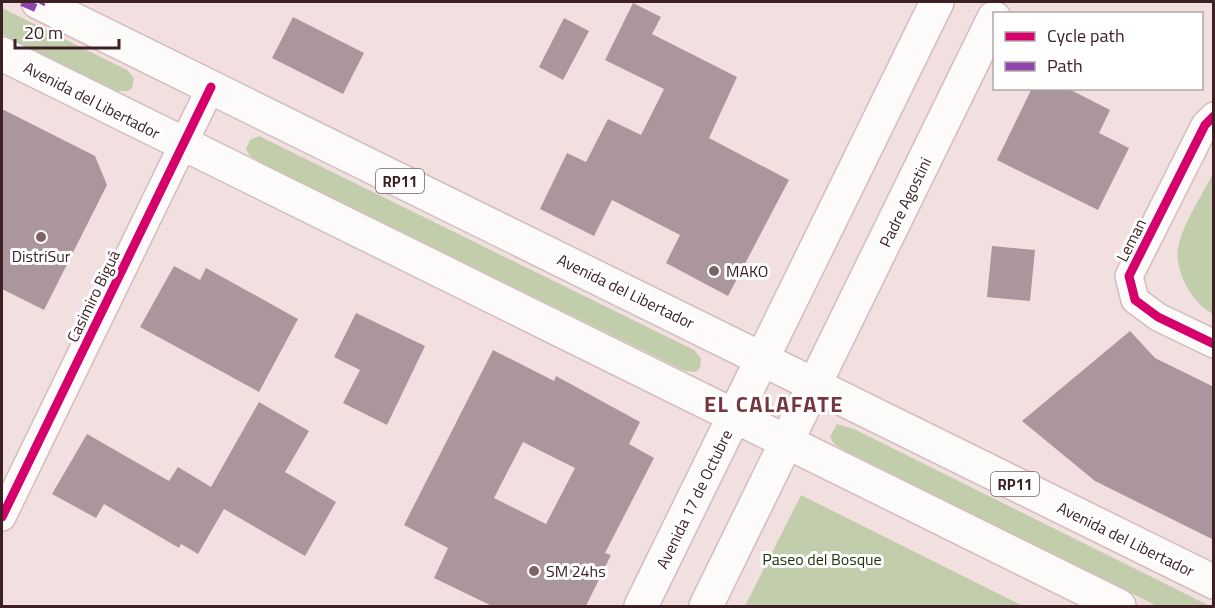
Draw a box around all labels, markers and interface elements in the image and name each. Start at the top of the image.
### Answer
scale bar [15,12,118,50]
legend [993,12,1203,90]
text: 20 m [24,19,63,46]
text: Cycle path [1047,22,1125,49]
text: Path [1047,52,1083,79]
street label: Avenida del Libertador [20,55,165,145]
street label: Padre Agostini [873,153,937,251]
road number: RP11 [376,169,424,193]
street label: Leman [1110,214,1152,266]
marker: DistriSur [34,230,48,244]
place label: DistriSur [12,244,71,268]
street label: Casimiro Biguá [60,246,126,346]
street label: Avenida del Libertador [553,247,699,335]
place label: MAKO [726,259,768,283]
marker: MAKO [707,264,721,278]
district label: EL CALAFATE [704,387,844,421]
street label: Avenida 17 de Octubre [650,425,738,573]
road number: RP11 [991,472,1039,496]
street label: Avenida del Libertador [1053,495,1199,583]
park label: Paseo del Bosque [762,547,882,571]
place label: SM 24hs [546,559,606,583]
marker: SM 24hs [527,564,541,578]

